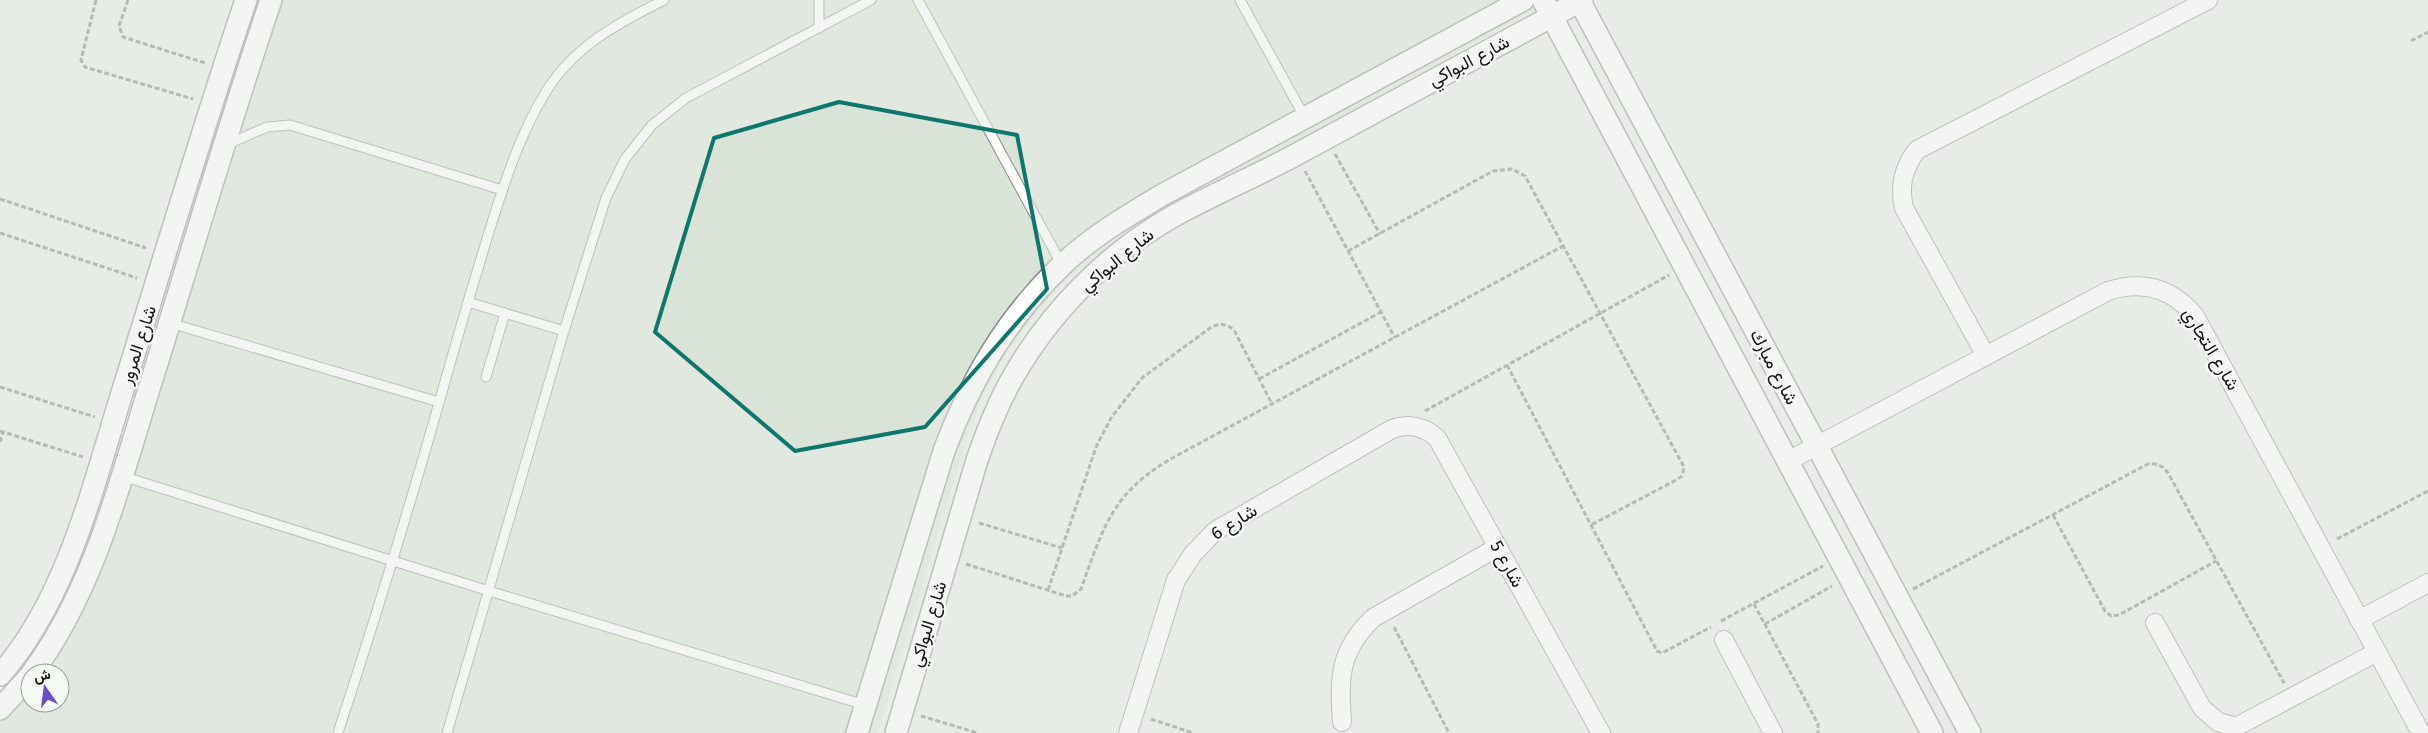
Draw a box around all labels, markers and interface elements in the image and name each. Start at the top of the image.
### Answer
street label: شارع البواكي [1425,31,1515,95]
street label: شارع البواكي [1076,224,1161,299]
street label: شارع المرور [115,303,162,388]
street label: شارع التجاري [2174,304,2244,396]
street label: شارع مبارك [1744,325,1803,409]
street label: شارع 6 [1207,499,1262,546]
street label: شارع 5 [1484,537,1529,592]
street label: شارع البواكي [905,578,955,671]
north arrow [20,663,70,713]
text: ش [32,666,52,686]

